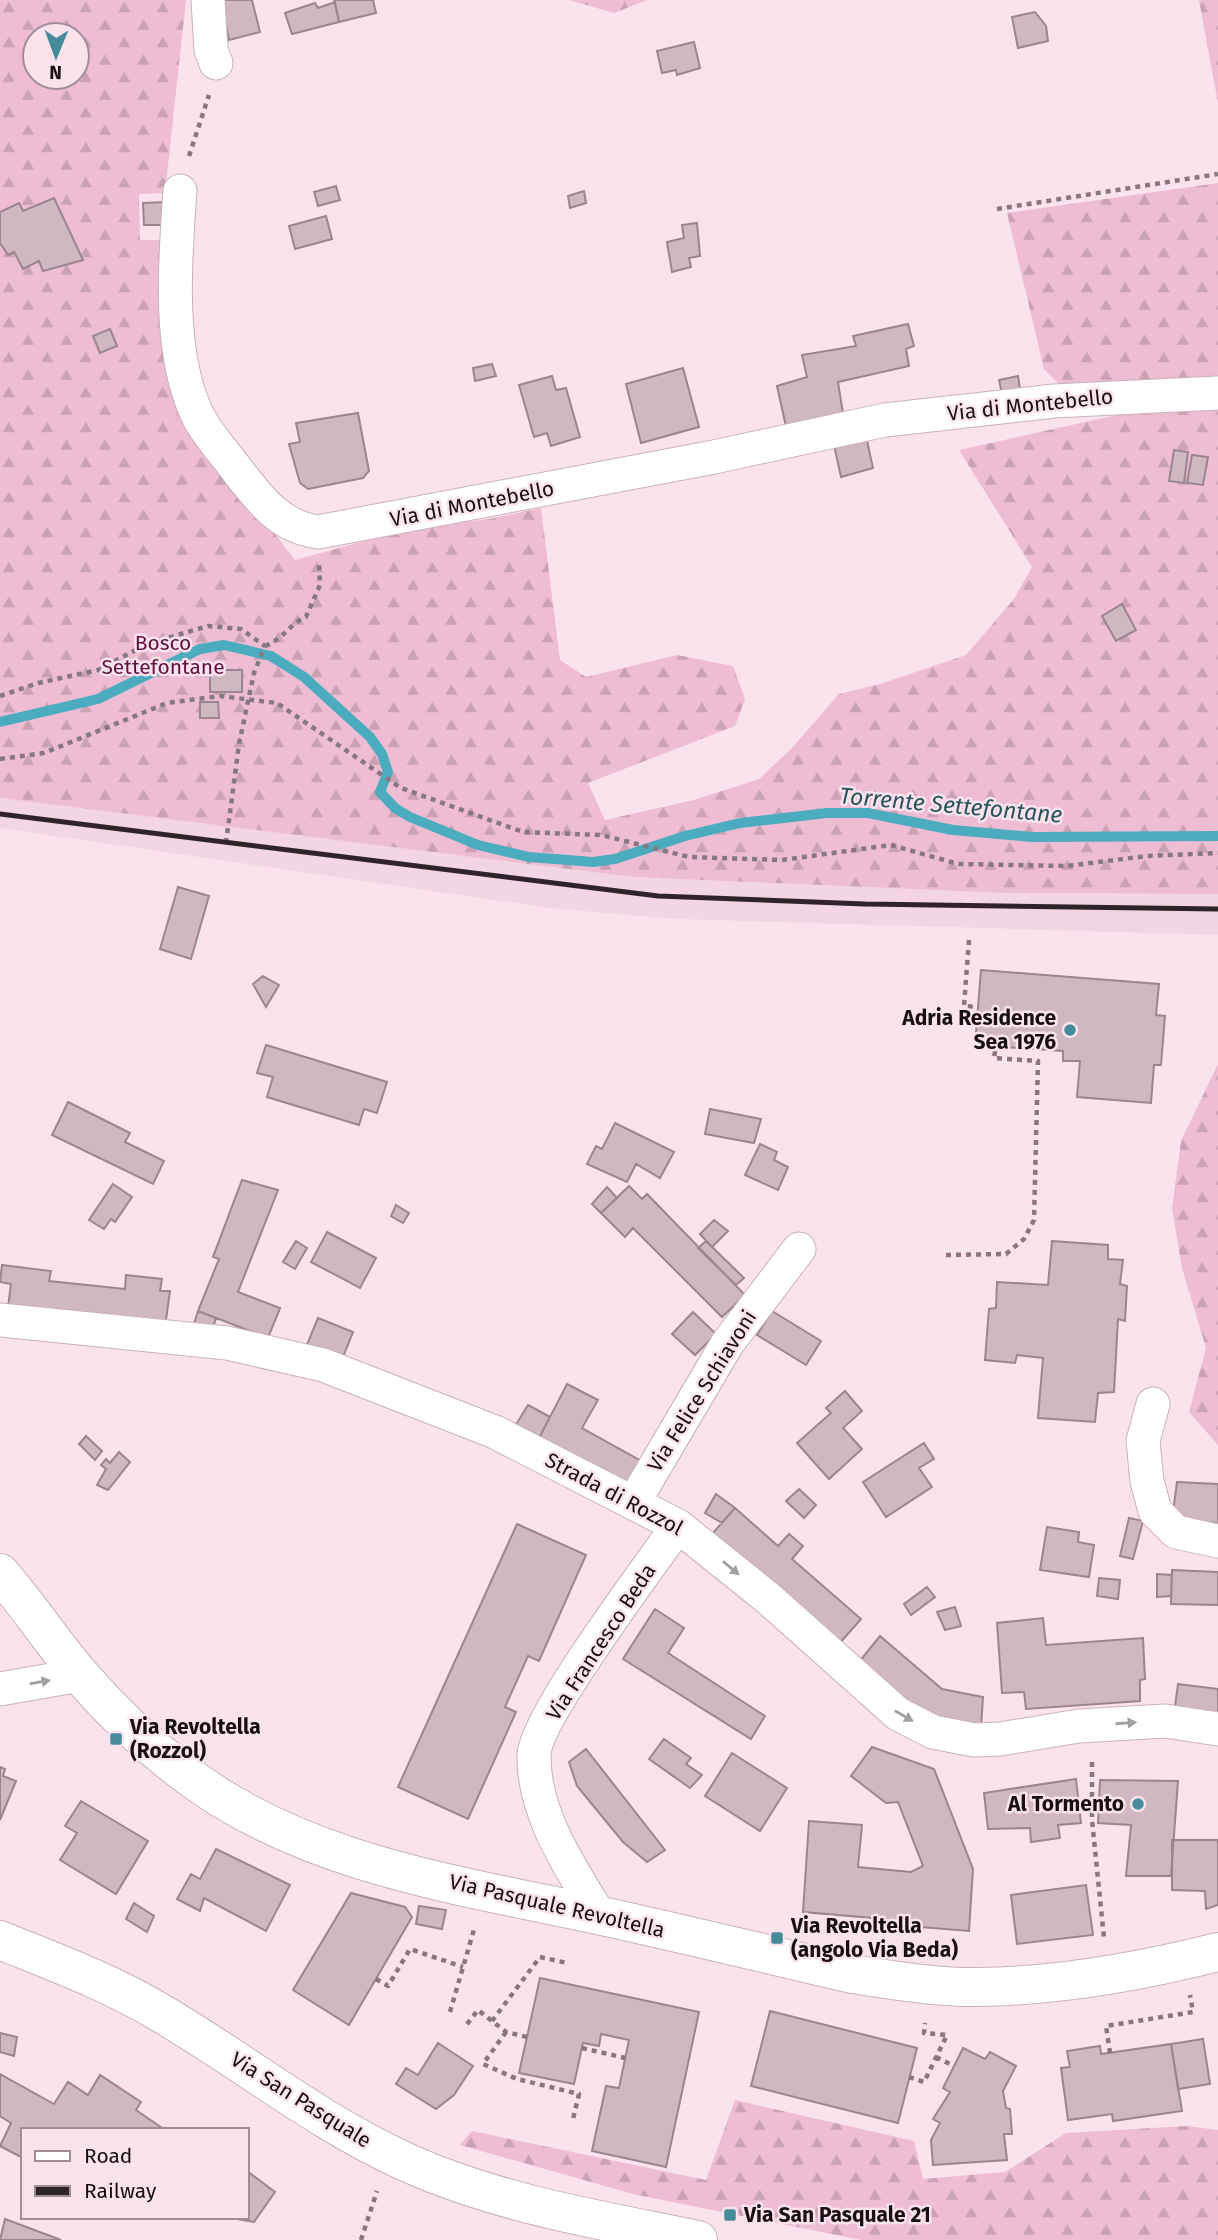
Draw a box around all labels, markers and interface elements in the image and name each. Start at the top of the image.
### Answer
north arrow [21,21,91,91]
text: N [49,61,62,84]
street label: Via di Montebello [946,383,1114,427]
street label: Via di Montebello [388,475,556,533]
park label: Bosco Settefontane [101,630,225,680]
water label: Torrente Settefontane [838,781,1064,829]
place label: Adria Residence Sea 1976 [901,1005,1056,1055]
marker: Adria Residence Sea 1976 [1062,1022,1078,1038]
street label: Via Felice Schiavoni [642,1305,762,1477]
street label: Strada di Rozzol [541,1447,687,1541]
street label: Via Francesco Beda [541,1559,661,1725]
one-way arrow [723,1560,740,1575]
one-way arrow [29,1676,51,1687]
one-way arrow [894,1710,913,1722]
place label: Via Revoltella (Rozzol) [129,1714,261,1764]
one-way arrow [1115,1718,1137,1729]
marker: Via Revoltella (Rozzol) [108,1731,124,1747]
place label: Al Tormento [1007,1791,1124,1817]
marker: Al Tormento [1130,1796,1146,1812]
street label: Via Pasquale Revoltella [447,1869,667,1943]
place label: Via Revoltella (angolo Via Beda) [790,1913,958,1963]
marker: Via Revoltella (angolo Via Beda) [769,1930,785,1946]
street label: Via San Pasquale [226,2046,376,2154]
legend [21,2128,248,2219]
text: Road [84,2143,132,2169]
text: Railway [84,2178,157,2204]
place label: Via San Pasquale 21 [743,2202,931,2228]
marker: Via San Pasquale 21 [722,2207,738,2223]

